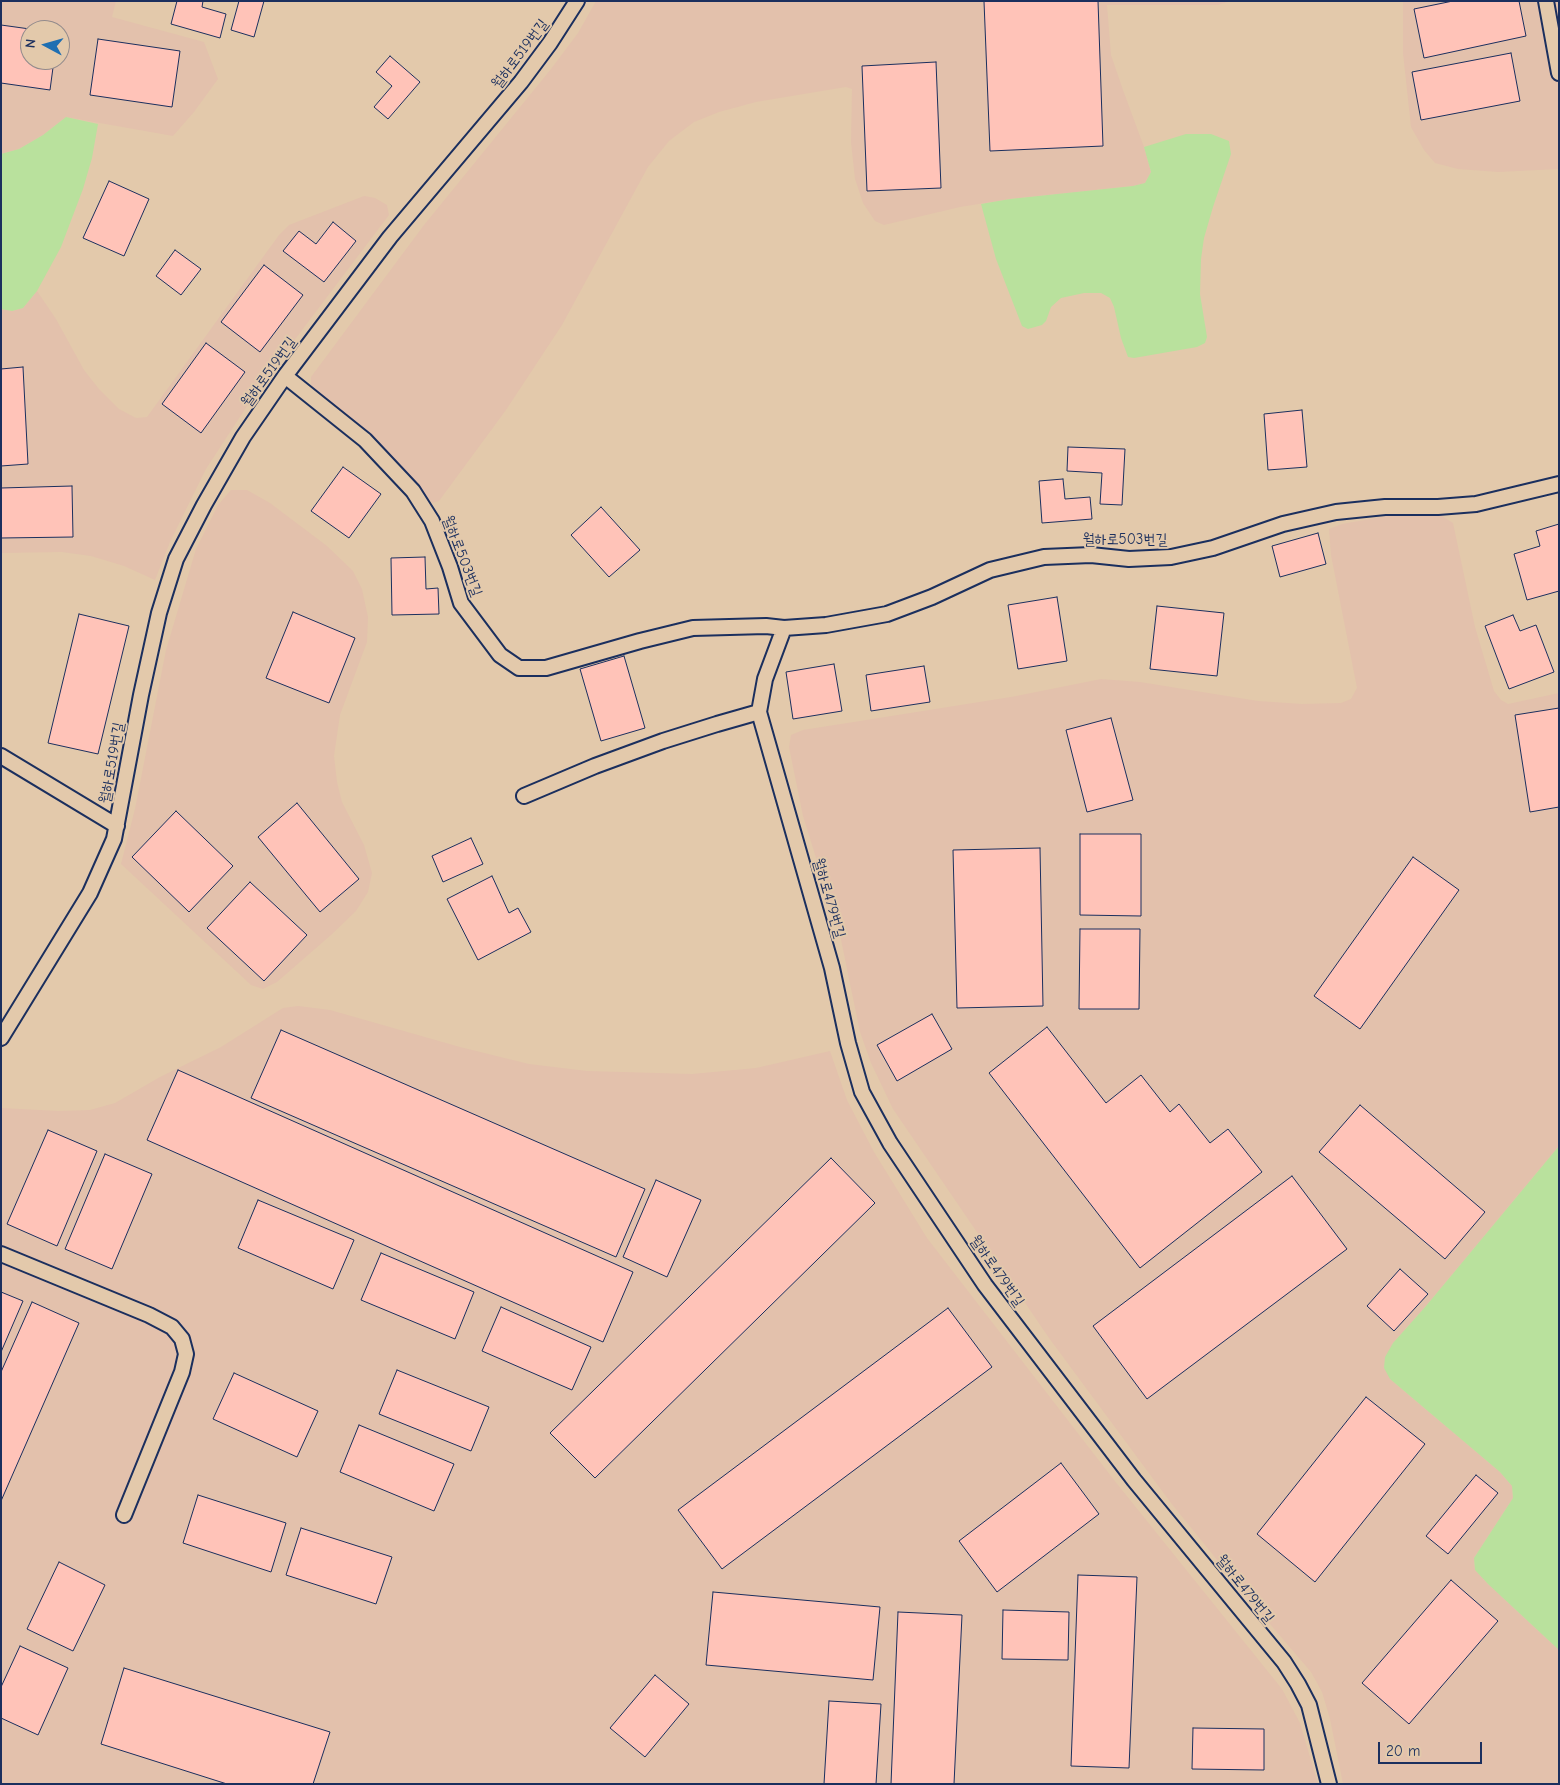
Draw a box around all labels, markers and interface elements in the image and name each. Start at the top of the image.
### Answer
street label: 월하로519번길 [488,16,552,92]
north arrow [20,20,70,70]
text: N [22,38,40,49]
street label: 월하로519번길 [238,333,300,411]
street label: 월하로503번길 [438,513,486,599]
street label: 월하로503번길 [1082,531,1168,549]
street label: 월하로519번길 [96,721,128,805]
street label: 월하로479번길 [809,856,849,940]
street label: 월하로479번길 [966,1232,1028,1310]
street label: 월하로479번길 [1212,1551,1278,1627]
scale bar [1380,1732,1484,1764]
text: 20 m [1386,1742,1420,1760]

